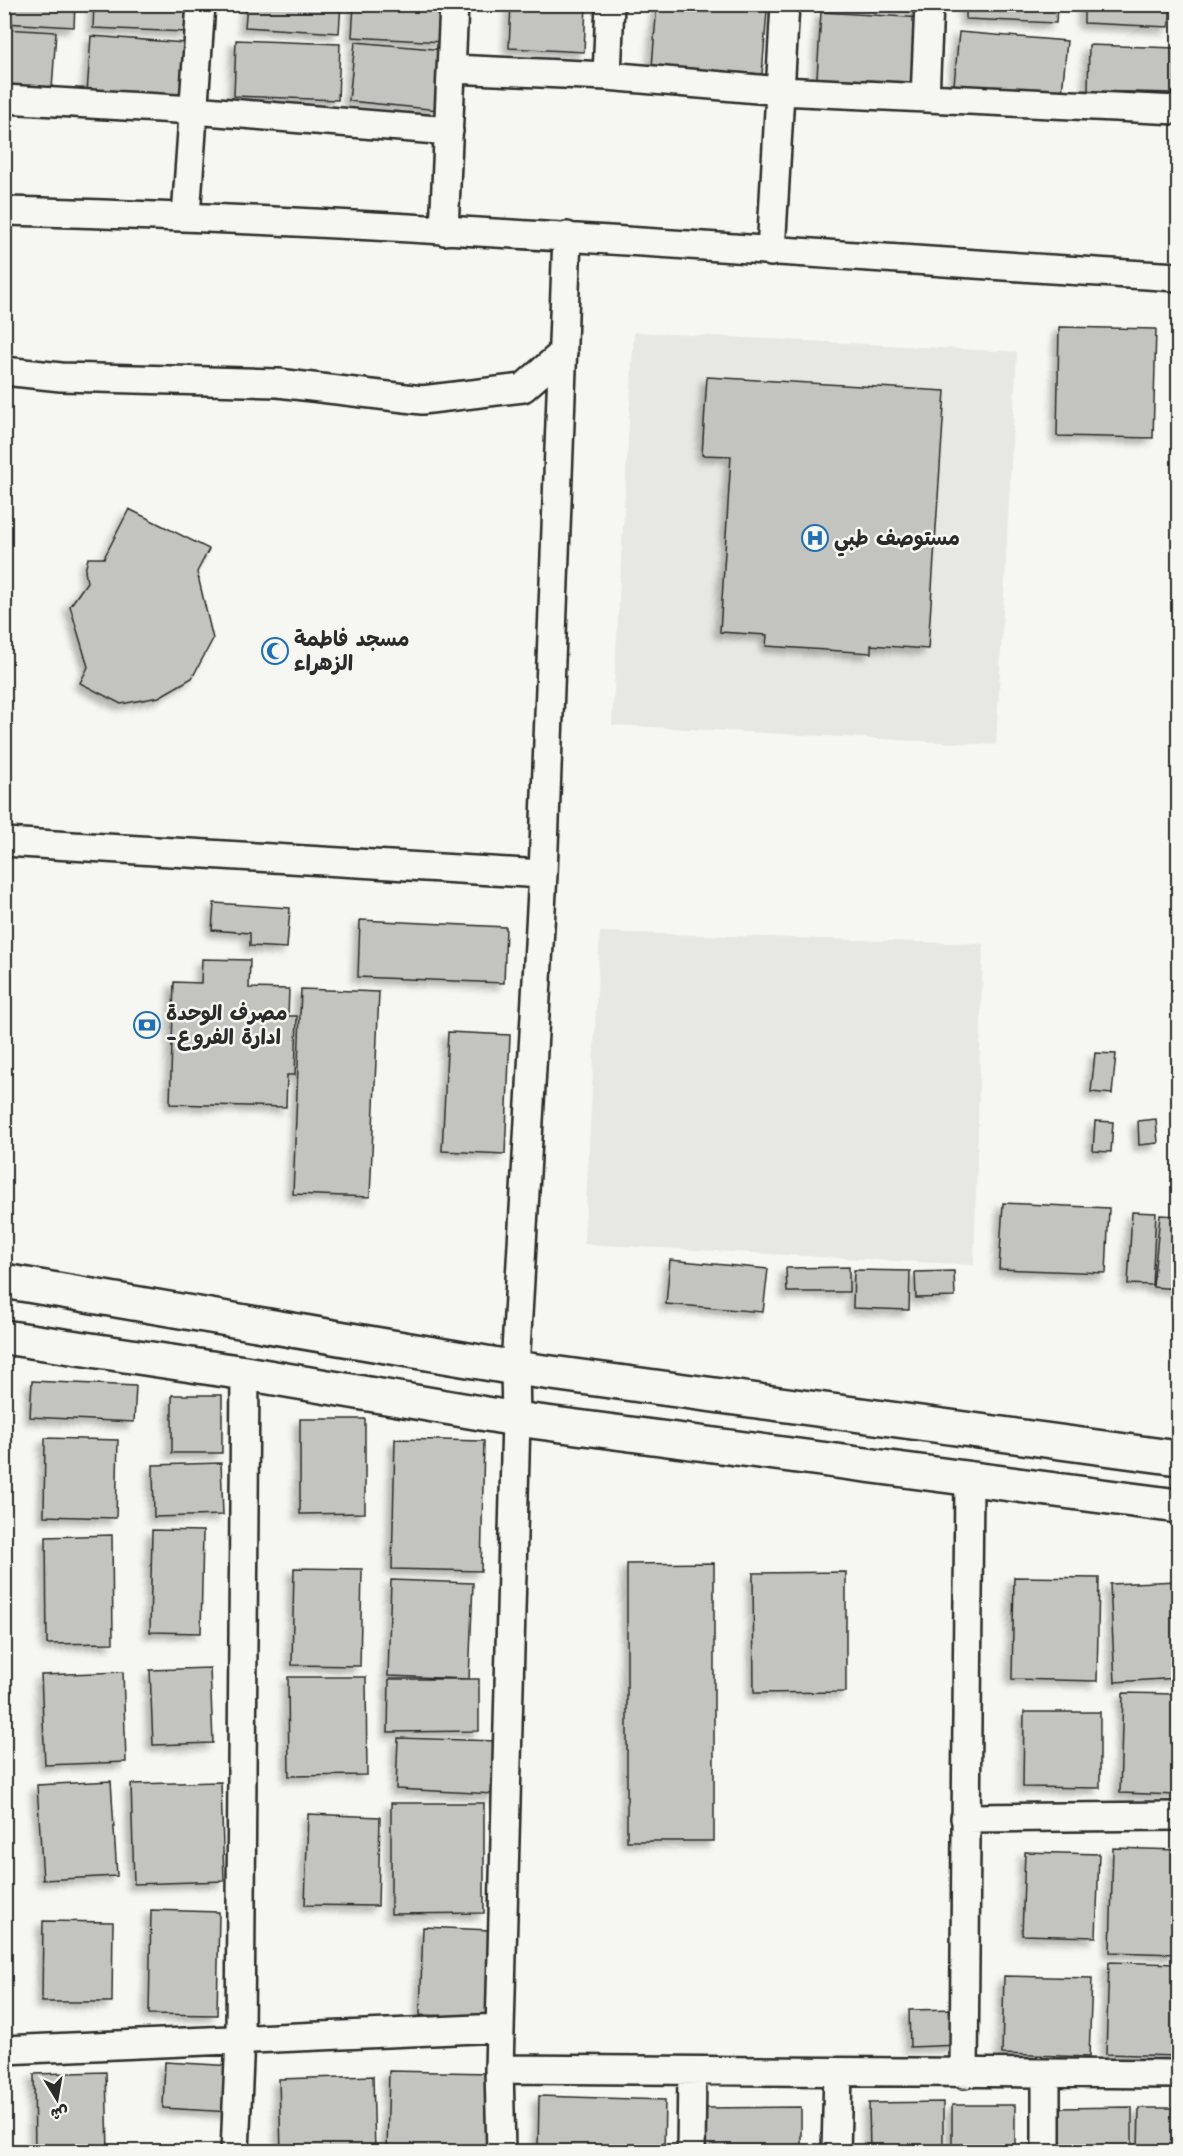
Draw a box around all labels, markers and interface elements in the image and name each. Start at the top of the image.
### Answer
hospital icon: مستوصف طبي [800,523,830,553]
place label: مستوصف طبي [834,524,960,557]
place label: مسجد فاطمة الزهراء [294,625,410,677]
mosque icon: مسجد فاطمة الزهراء [260,636,290,666]
place label: مصرف الوحدة -ادارة الفروع [166,999,287,1051]
bank icon: مصرف الوحدة -ادارة الفروع [132,1010,162,1040]
north arrow [27,2069,87,2129]
text: ش [49,2101,70,2125]

